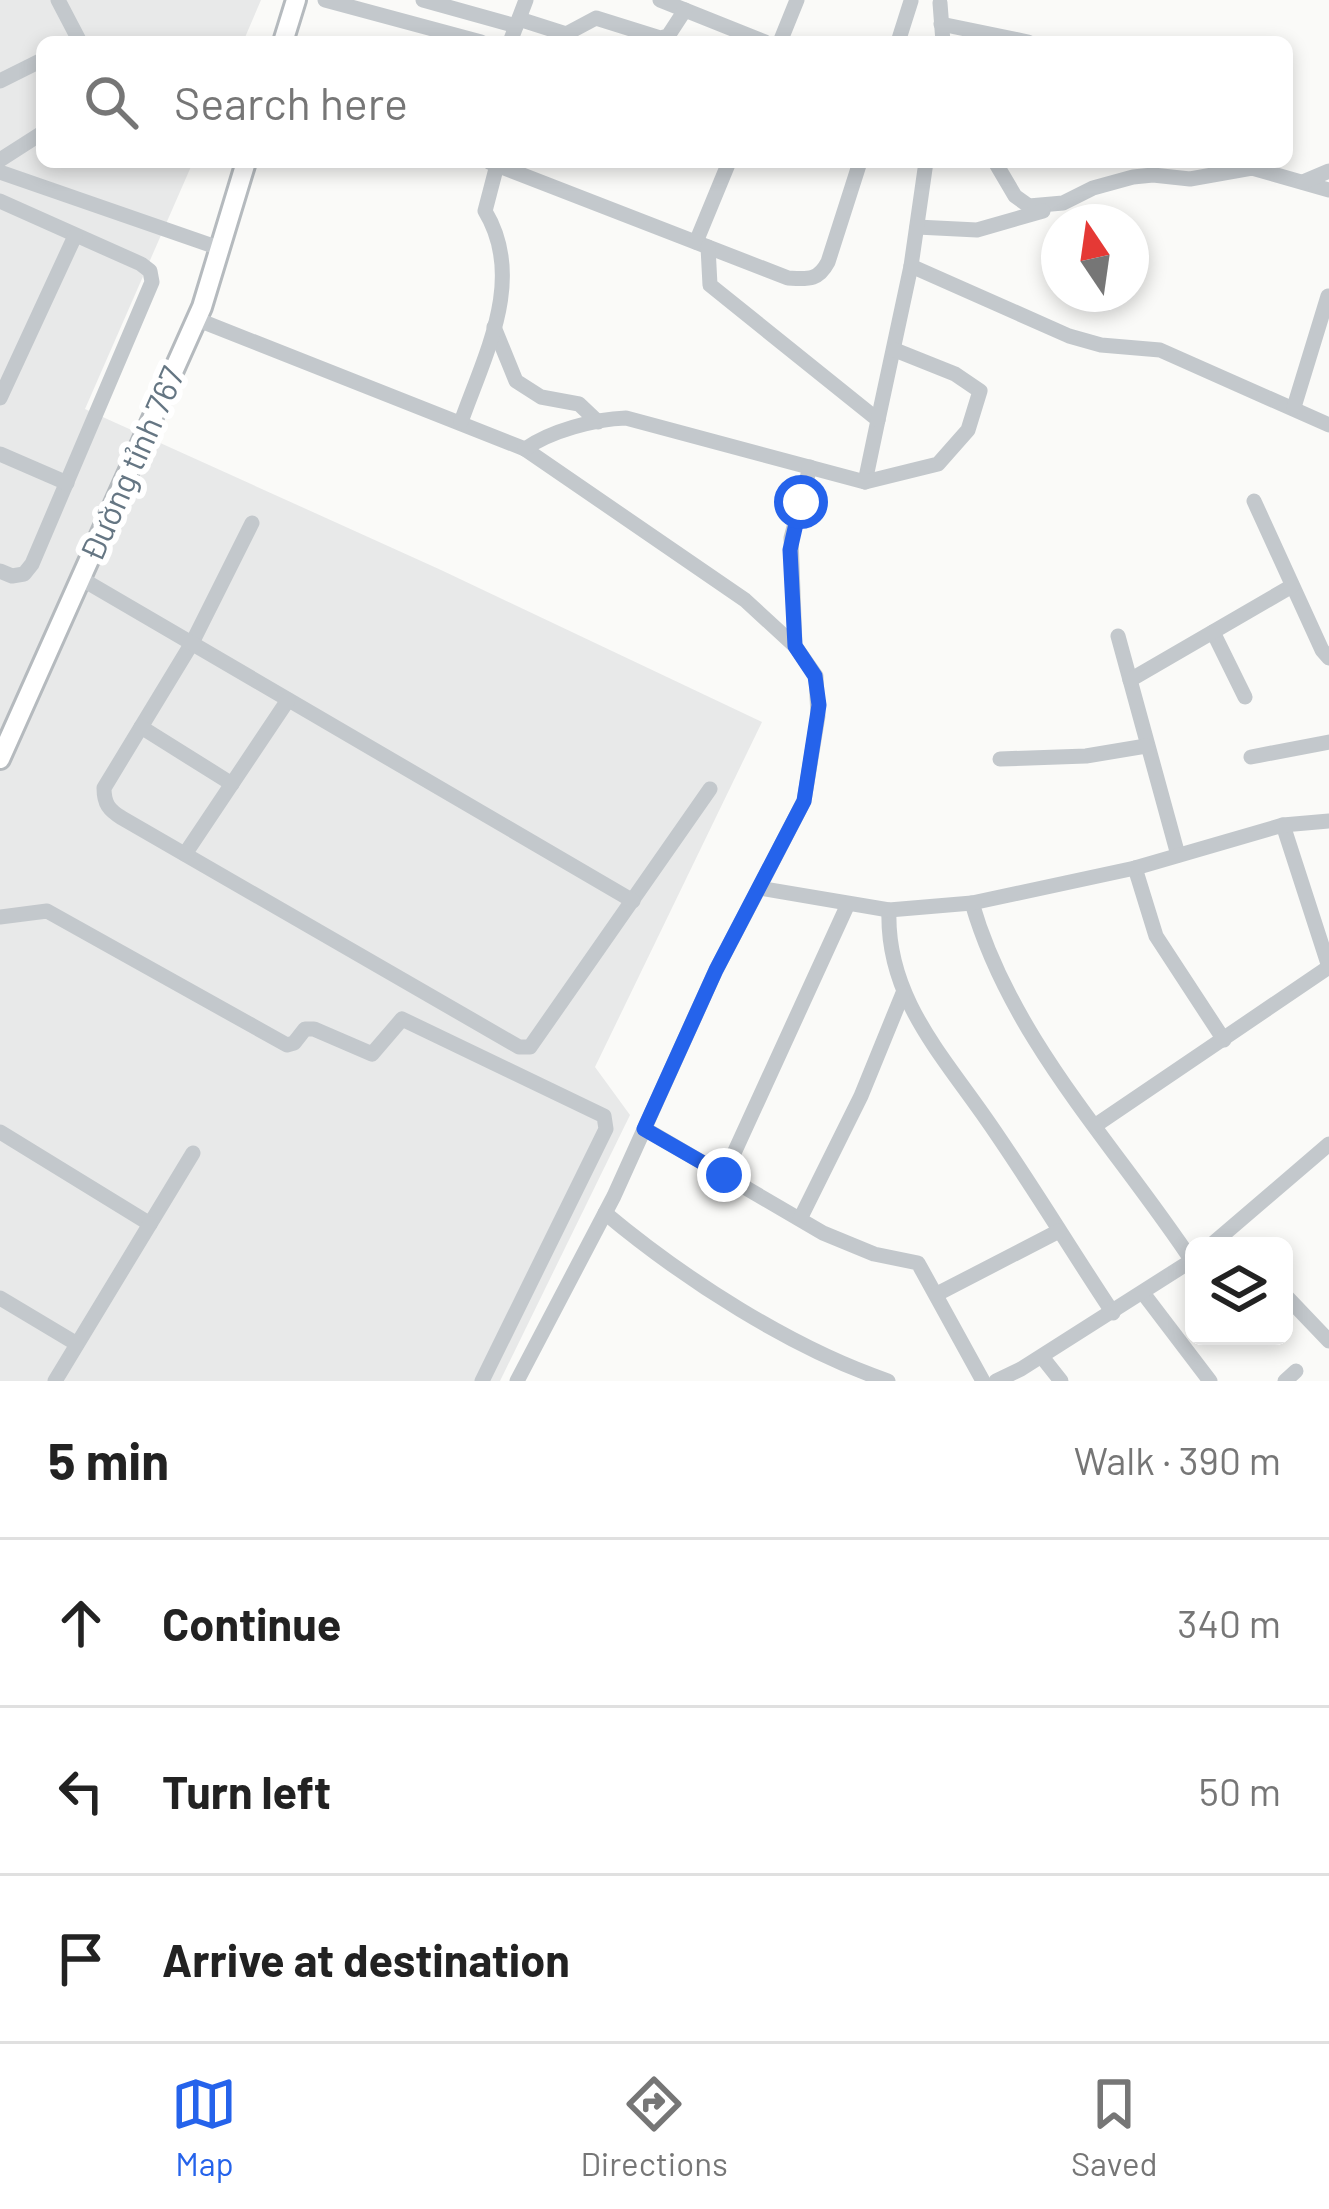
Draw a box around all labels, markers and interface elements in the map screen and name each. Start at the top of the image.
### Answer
search box [36,36,1293,168]
icon: search [78,69,144,135]
text: Search here [174,75,408,129]
north arrow [1041,204,1149,312]
street label: Đường tỉnh 767 [70,360,192,567]
route start [774,475,828,529]
route end [697,1148,751,1202]
map controls [1185,1237,1293,1345]
button: layers [1185,1237,1293,1345]
text: 5 min [48,1429,169,1490]
text: Walk · 390 m [1074,1436,1281,1483]
icon: ahead [48,1590,114,1656]
text: Continue [162,1596,341,1650]
text: 340 m [1177,1599,1281,1646]
icon: left [48,1758,114,1824]
text: Turn left [162,1764,331,1818]
text: 50 m [1199,1767,1281,1814]
icon: arrive [48,1926,114,1992]
text: Arrive at destination [162,1932,570,1986]
tab: Map [171,2071,237,2183]
tab: Directions [580,2071,728,2183]
tab: Saved [1071,2071,1158,2183]

